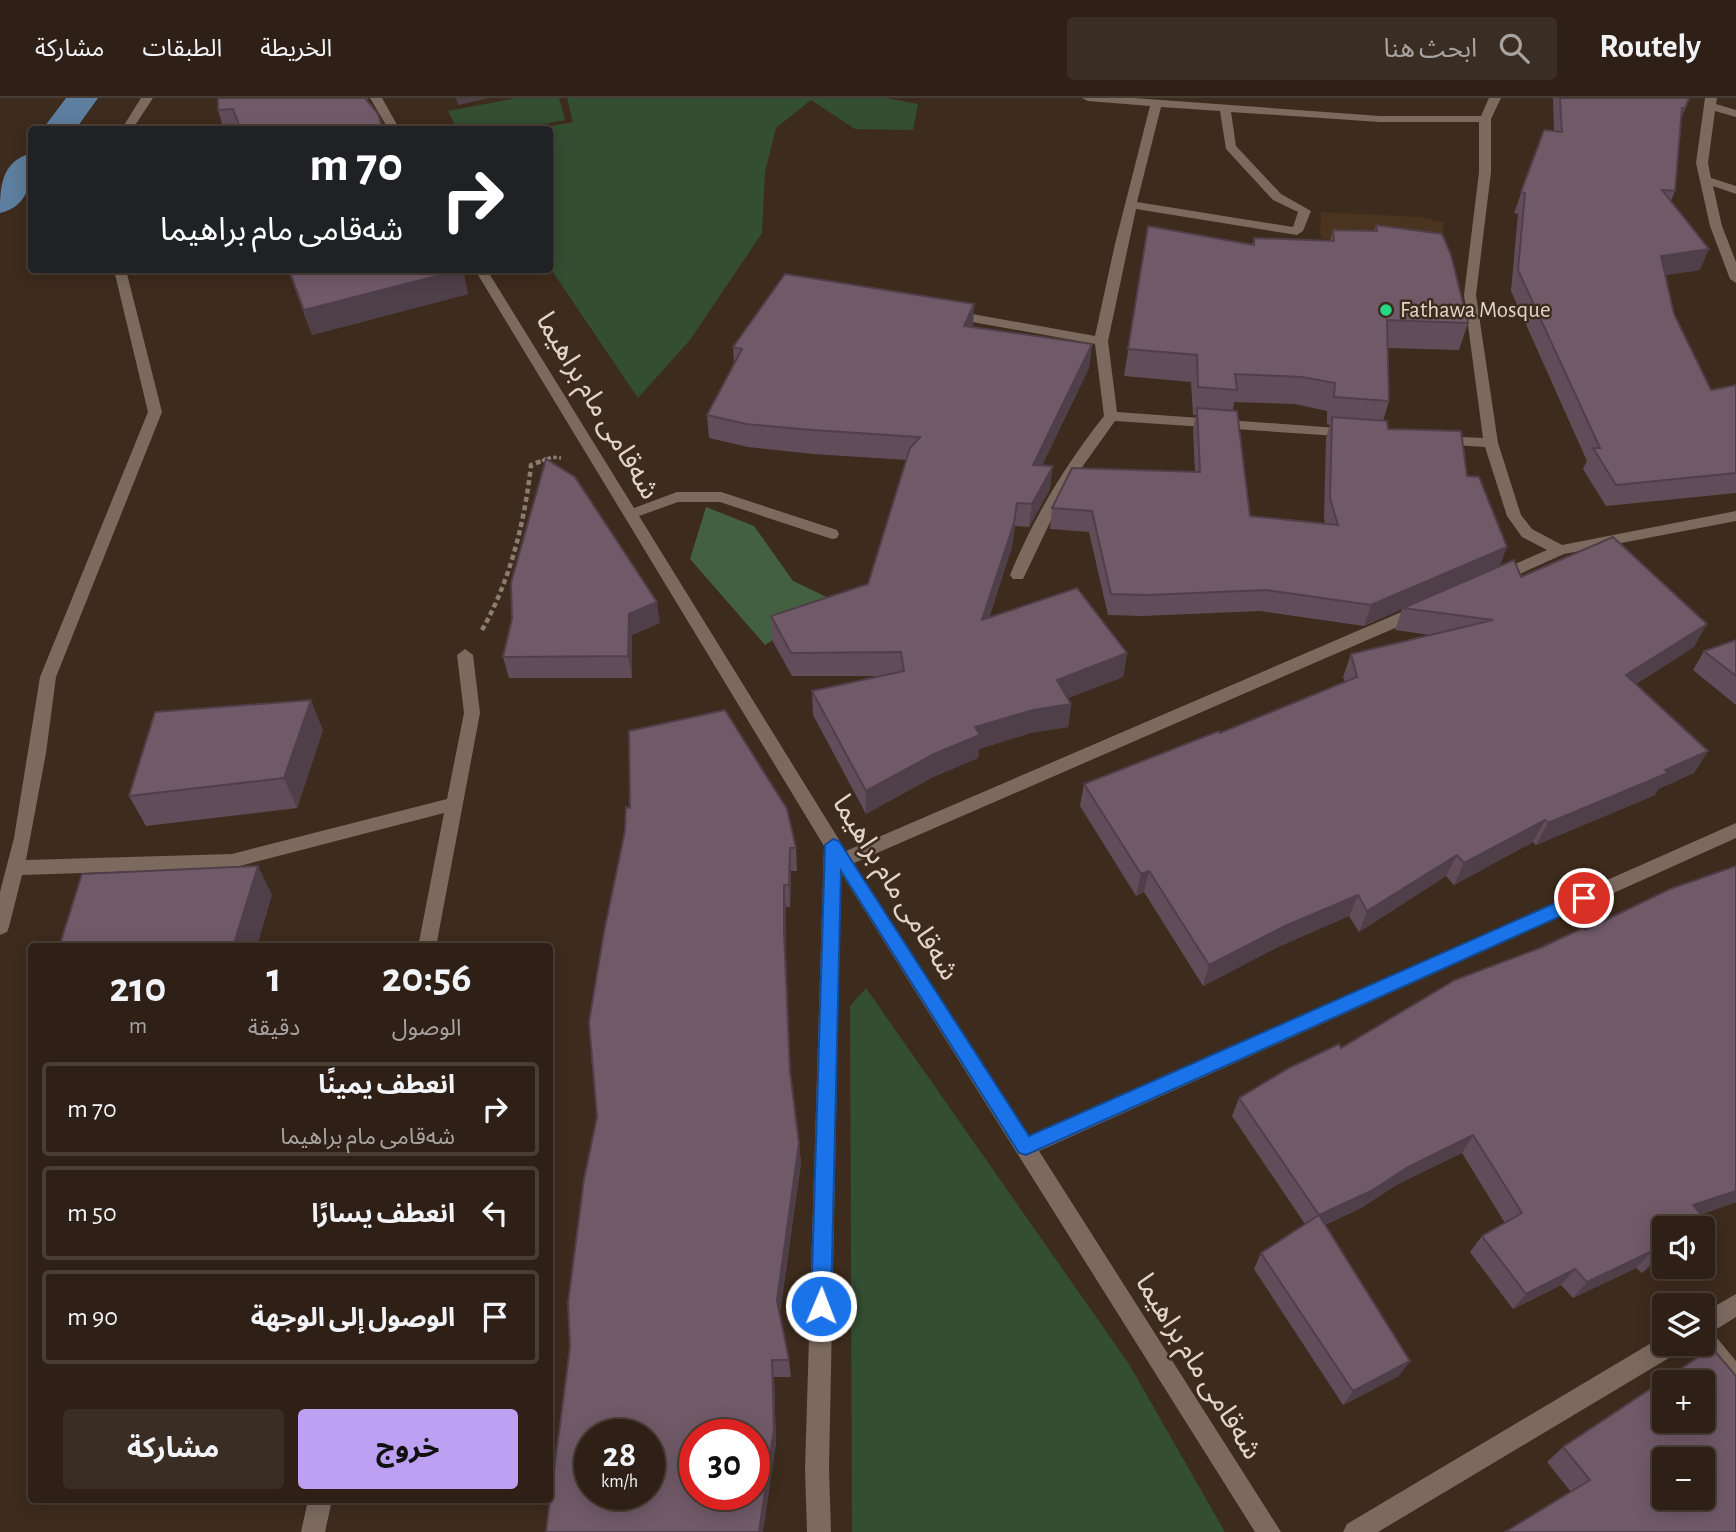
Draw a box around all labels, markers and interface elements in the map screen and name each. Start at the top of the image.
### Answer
search box [1067,17,1557,80]
icon: search [1495,29,1533,67]
text: Routely [1599,31,1701,64]
text: ابحث هنا [1383,36,1477,62]
text: مشاركة [35,37,104,61]
text: الطبقات [142,37,222,61]
text: الخريطة [260,37,332,61]
text: 70 m [309,141,403,190]
icon: right [427,154,518,245]
text: شەقامی مام براهیما [160,214,403,246]
place label: Fathawa Mosque [1400,299,1551,322]
marker: Fathawa Mosque [1378,302,1394,318]
street label: شەقامی مام براهیما [526,308,664,507]
street label: شەقامی مام براهیما [823,790,963,988]
pin [1554,868,1614,928]
icon: arrive [1565,879,1603,917]
text: 1 [266,957,282,999]
text: 20:56 [382,957,471,999]
text: 210 [110,967,166,1009]
text: m [129,1015,147,1038]
text: دقيقة [248,1017,300,1040]
text: الوصول [392,1017,462,1040]
text: انعطف يمينًا [318,1072,455,1098]
icon: right [476,1090,514,1128]
text: 70 m [67,1096,117,1122]
text: شەقامی مام براهیما [280,1126,455,1149]
icon: left [476,1194,514,1232]
text: 50 m [67,1200,117,1226]
text: انعطف يسارًا [311,1201,455,1227]
map controls [1652,1216,1715,1510]
button: sound [1652,1216,1715,1279]
position arrow [784,1269,858,1343]
street label: شەقامی مام براهیما [1126,1269,1266,1467]
button: layers [1652,1293,1715,1356]
icon: arrive [476,1298,514,1336]
text: 90 m [67,1304,118,1330]
text: الوصول إلى الوجهة [251,1305,455,1331]
button: + [1652,1370,1715,1433]
button: مشاركة [63,1409,284,1489]
button: خروج [298,1409,518,1489]
speed limit sign: 30 [679,1419,770,1510]
text: 28 [603,1438,636,1473]
button: − [1652,1447,1715,1510]
text: km/h [601,1473,638,1491]

